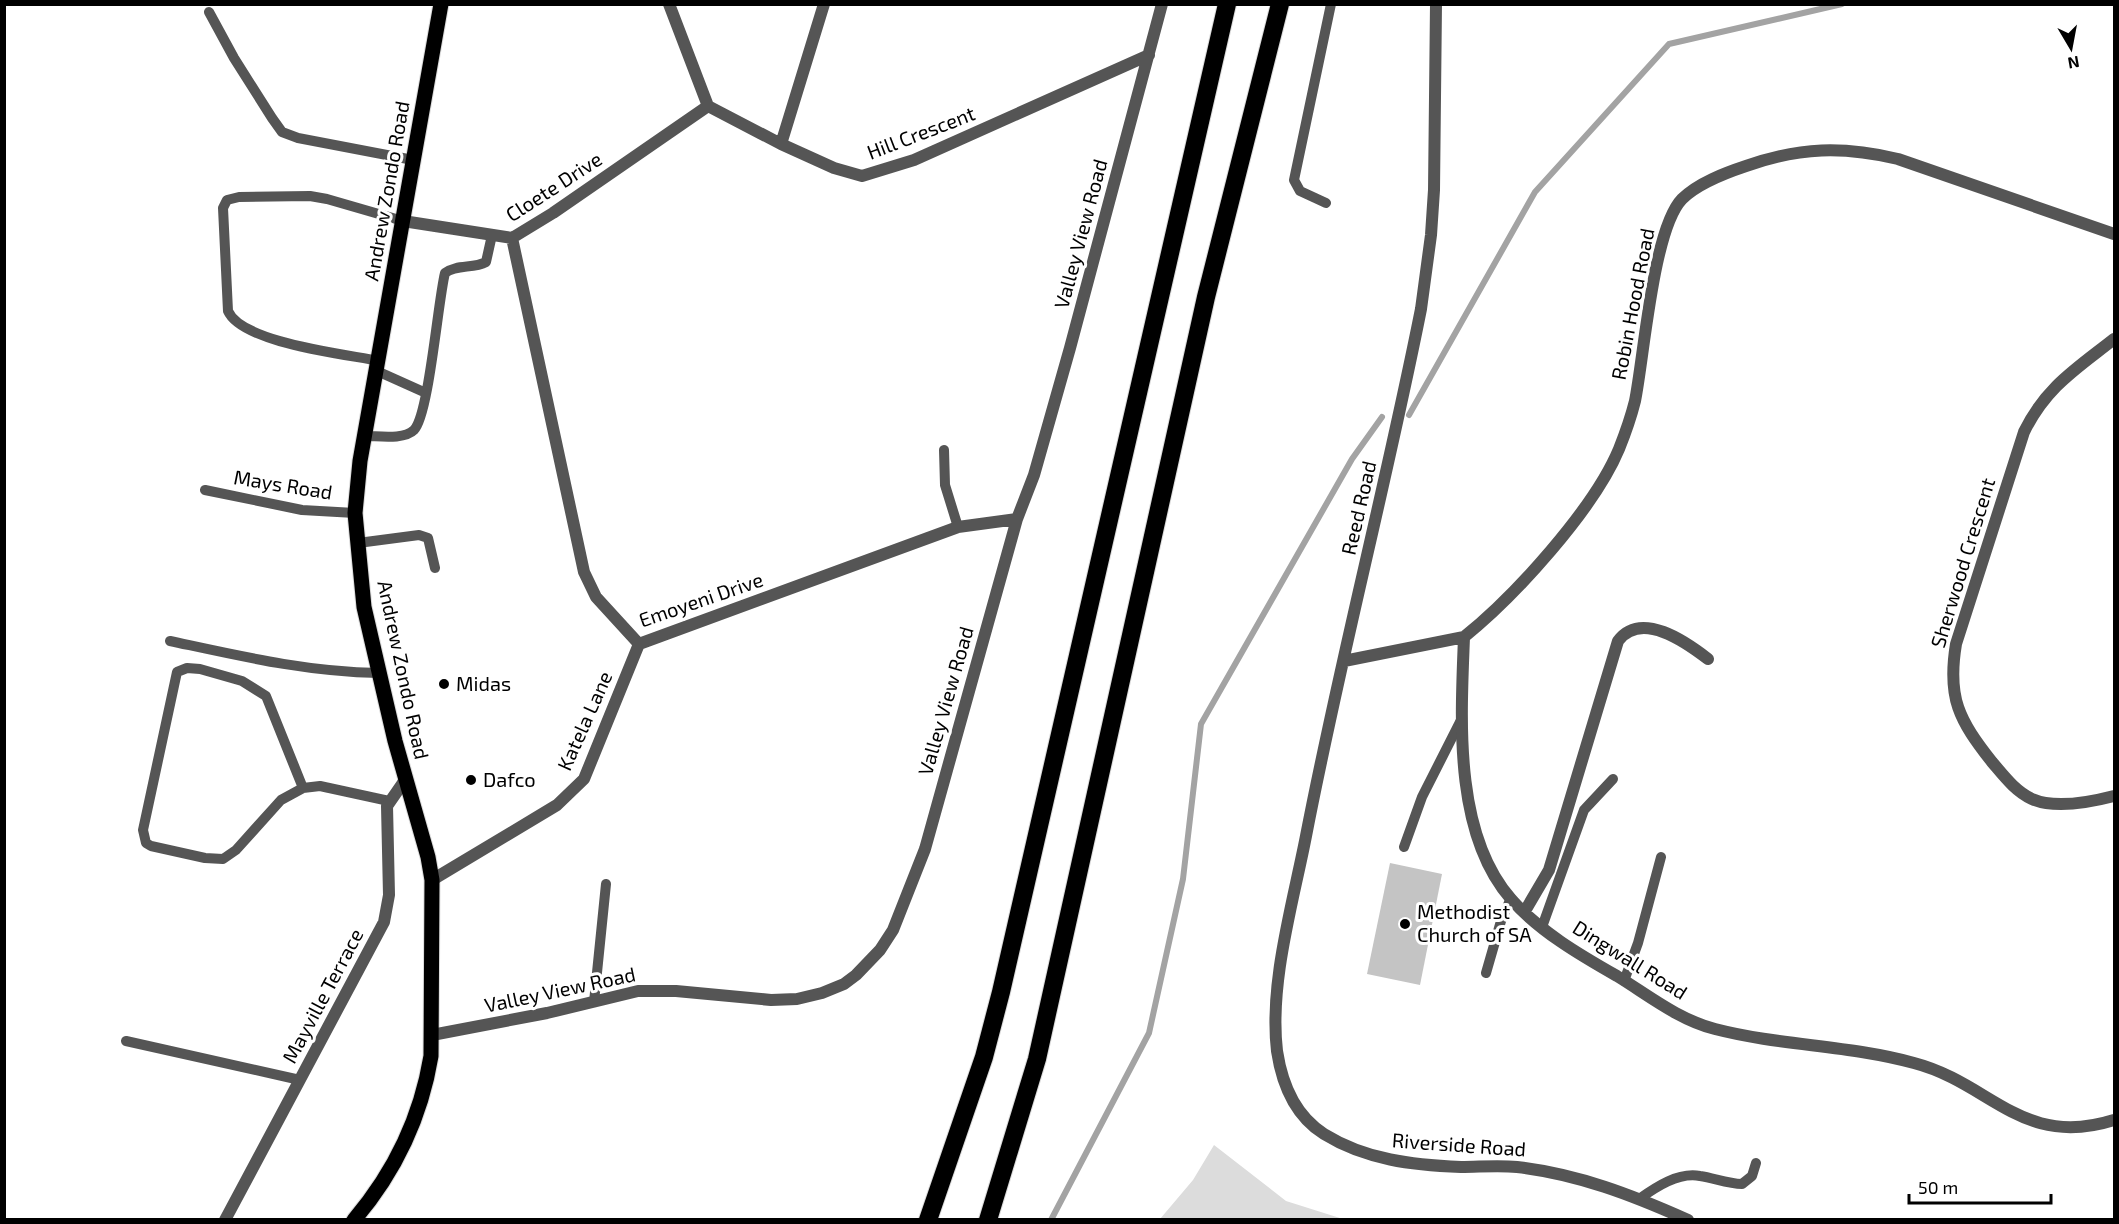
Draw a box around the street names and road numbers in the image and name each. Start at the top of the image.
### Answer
street label: Andrew Zondo Road [358,99,414,283]
street label: Hill Crescent [863,100,978,164]
street label: Cloete Drive [501,146,606,226]
street label: Valley View Road [1049,156,1112,311]
street label: Robin Hood Road [1606,226,1659,382]
street label: Reed Road [1336,458,1380,557]
street label: Mays Road [232,464,334,504]
street label: Sherwood Crescent [1925,475,1999,651]
street label: Emoyeni Drive [635,567,766,632]
street label: Andrew Zondo Road [373,578,435,761]
street label: Valley View Road [912,624,978,778]
street label: Katela Lane [552,667,617,774]
street label: Dingwall Road [1569,914,1692,1004]
street label: Mayville Terrace [277,924,368,1067]
street label: Valley View Road [482,961,637,1017]
street label: Riverside Road [1391,1127,1527,1161]

